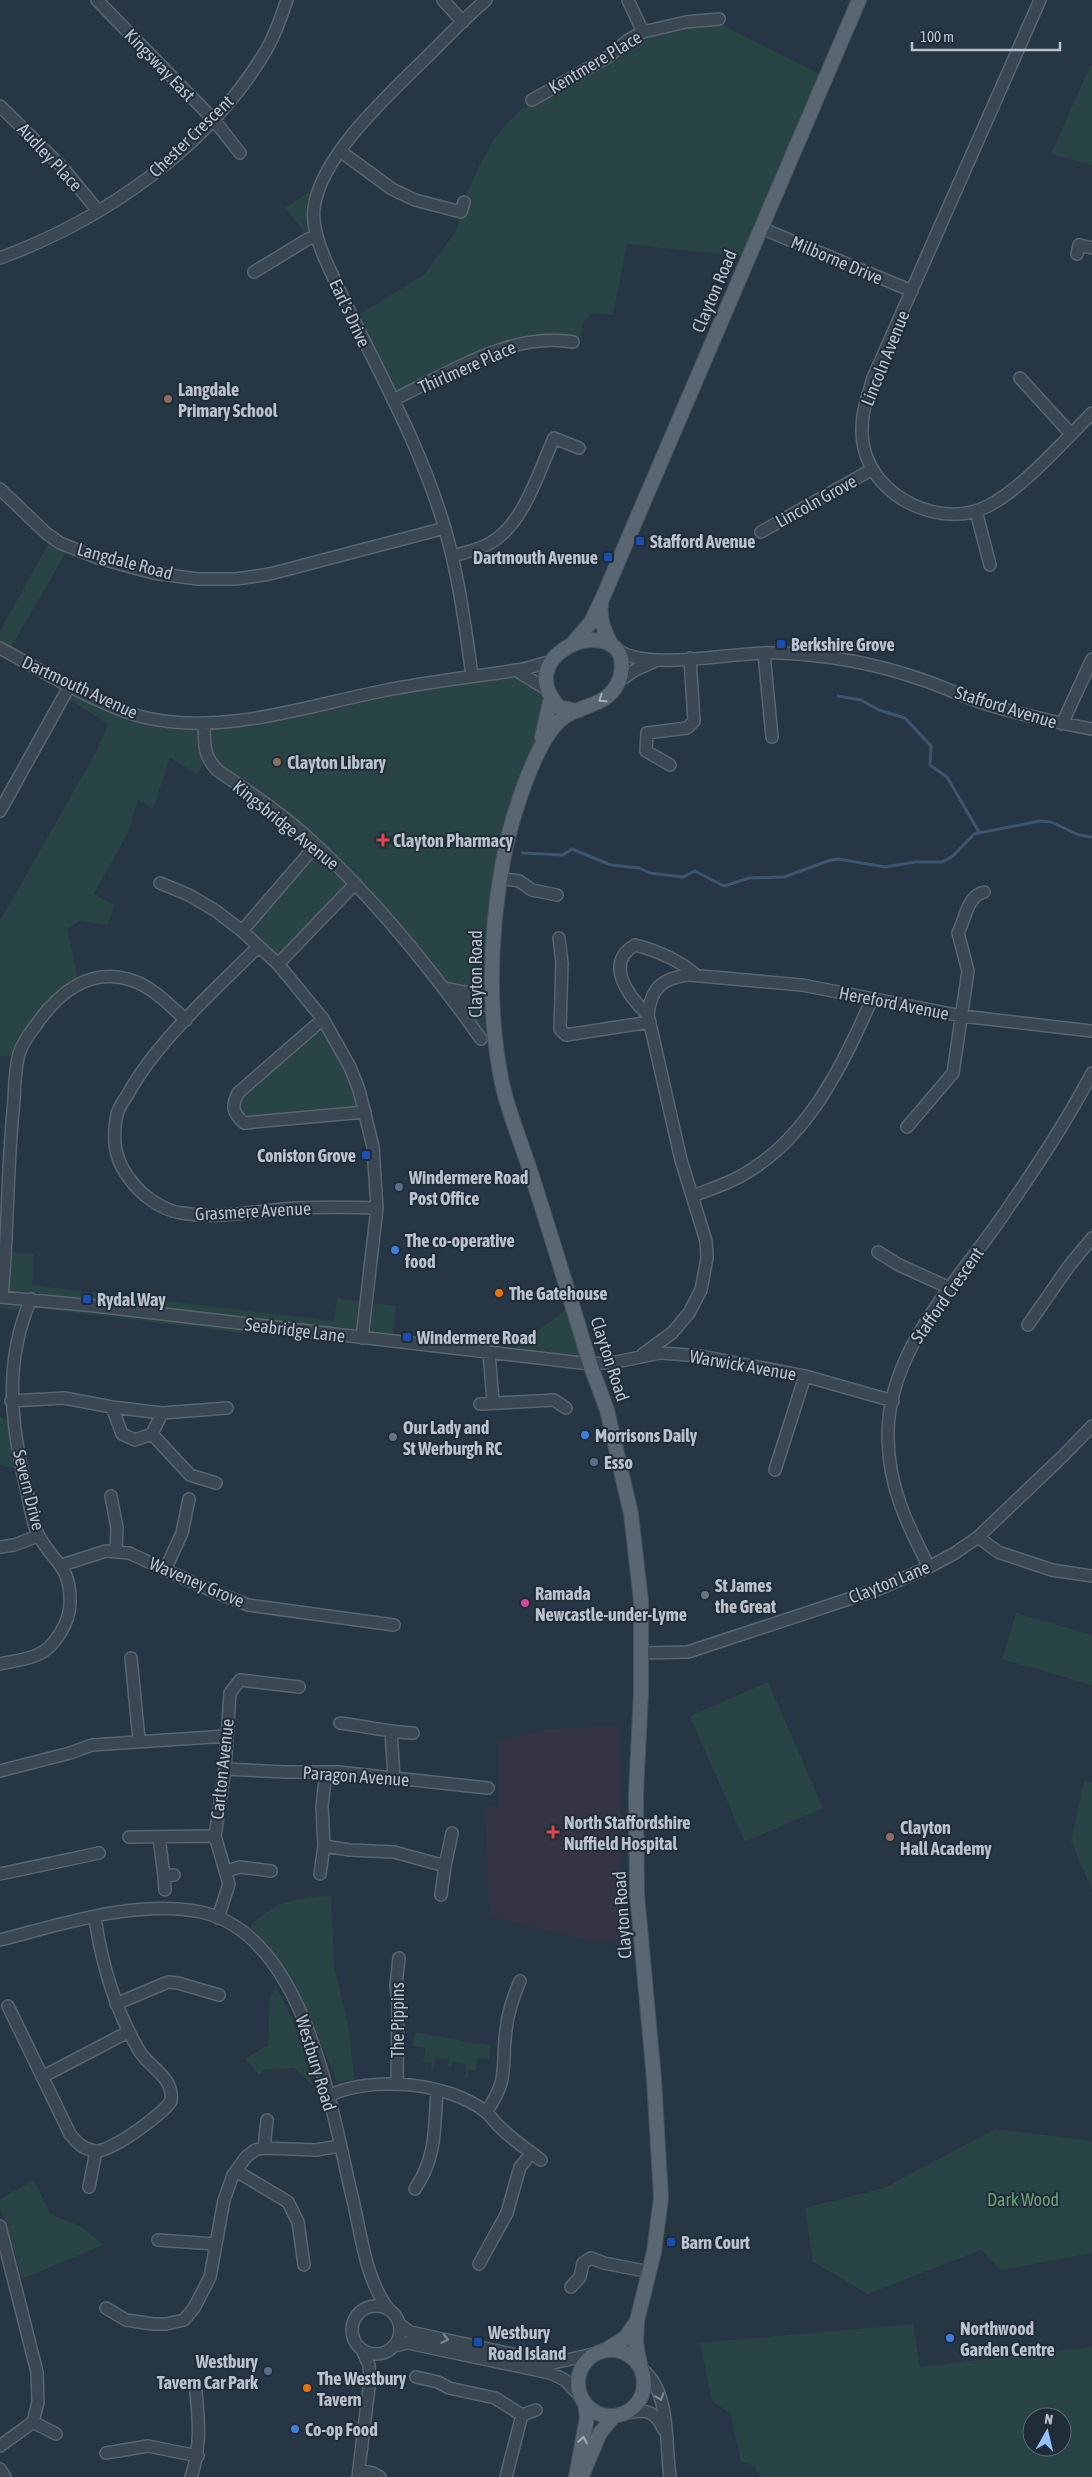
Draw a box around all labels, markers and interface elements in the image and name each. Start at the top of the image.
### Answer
scale bar [912,20,1060,52]
street label: Kingsway East [120,25,200,105]
street label: Kentmere Place [545,26,645,98]
text: 100 m [920,28,954,45]
street label: Chester Crescent [145,91,237,181]
street label: Audley Place [13,119,87,195]
street label: Milborne Drive [788,231,886,289]
street label: Clayton Road [687,247,741,335]
street label: Earl's Drive [325,276,375,350]
street label: Lincoln Avenue [856,307,914,409]
street label: Thirlmere Place [415,336,519,398]
place label: Langdale Primary School [178,379,278,421]
marker: Langdale Primary School [162,393,174,405]
street label: Lincoln Grove [772,470,860,532]
place label: Stafford Avenue [650,531,755,552]
marker: Stafford Avenue [634,535,646,547]
street label: Langdale Road [75,538,175,584]
place label: Dartmouth Avenue [473,547,598,568]
marker: Dartmouth Avenue [602,551,614,563]
place label: Berkshire Grove [791,634,895,655]
marker: Berkshire Grove [775,638,787,650]
street label: Dartmouth Avenue [19,651,141,723]
street label: Stafford Avenue [952,682,1060,732]
one-way arrow [599,693,608,702]
place label: Clayton Library [287,752,387,773]
marker: Clayton Library [271,756,283,768]
street label: Kingsbridge Avenue [229,776,343,874]
place label: Clayton Pharmacy [393,830,514,851]
marker: Clayton Pharmacy [377,834,389,846]
street label: Clayton Road [465,930,486,1018]
street label: Hereford Avenue [837,982,951,1024]
place label: Coniston Grove [257,1145,356,1166]
marker: Coniston Grove [360,1149,372,1161]
place label: Windermere Road Post Office [408,1167,528,1209]
marker: Windermere Road Post Office [393,1181,405,1193]
street label: Grasmere Avenue [194,1197,312,1225]
place label: The co-operative food [404,1230,515,1272]
street label: Stafford Crescent [906,1243,988,1347]
marker: The co-operative food [389,1244,401,1256]
place label: The Gatehouse [509,1283,607,1304]
marker: The Gatehouse [493,1287,505,1299]
place label: Rydal Way [97,1289,166,1310]
marker: Rydal Way [81,1293,93,1305]
street label: Seabridge Lane [244,1313,346,1347]
street label: Clayton Road [586,1314,634,1404]
place label: Windermere Road [416,1327,536,1348]
marker: Windermere Road [401,1331,413,1343]
street label: Warwick Avenue [688,1345,798,1385]
place label: Our Lady and St Werburgh RC [403,1417,502,1459]
place label: Morrisons Daily [595,1425,698,1446]
marker: Morrisons Daily [579,1429,591,1441]
marker: Our Lady and St Werburgh RC [387,1431,399,1443]
street label: Severn Drive [9,1447,49,1533]
place label: Esso [604,1452,633,1473]
marker: Esso [588,1456,600,1468]
street label: Waveney Grove [146,1553,248,1611]
street label: Clayton Lane [845,1556,933,1608]
place label: St James the Great [714,1575,777,1617]
place label: Ramada Newcastle-under-Lyme [535,1583,687,1625]
marker: St James the Great [699,1589,711,1601]
marker: Ramada Newcastle-under-Lyme [519,1597,531,1609]
street label: Carlton Avenue [206,1718,238,1820]
street label: Paragon Avenue [302,1762,410,1790]
place label: North Staffordshire Nuffield Hospital [564,1812,690,1854]
place label: Clayton Hall Academy [900,1817,992,1859]
marker: North Staffordshire Nuffield Hospital [546,1825,560,1839]
marker: Clayton Hall Academy [884,1831,896,1843]
street label: Clayton Road [608,1871,636,1959]
street label: The Pippins [387,1982,408,2058]
street label: Westbury Road [291,2013,341,2113]
park label: Dark Wood [987,2189,1059,2210]
place label: Barn Court [681,2232,751,2253]
marker: Barn Court [665,2236,677,2248]
place label: Northwood Garden Centre [960,2318,1055,2360]
place label: Westbury Road Island [487,2322,566,2364]
marker: Northwood Garden Centre [944,2332,956,2344]
one-way arrow [440,2333,449,2344]
marker: Westbury Road Island [472,2336,484,2348]
place label: Westbury Tavern Car Park [157,2351,259,2393]
marker: Westbury Tavern Car Park [262,2365,274,2377]
place label: The Westbury Tavern [317,2368,407,2410]
marker: The Westbury Tavern [301,2382,313,2394]
one-way arrow [655,2393,665,2401]
north arrow [1022,2407,1072,2457]
text: N [1044,2411,1054,2428]
place label: Co-op Food [305,2419,378,2440]
marker: Co-op Food [289,2423,301,2435]
one-way arrow [577,2436,587,2444]

